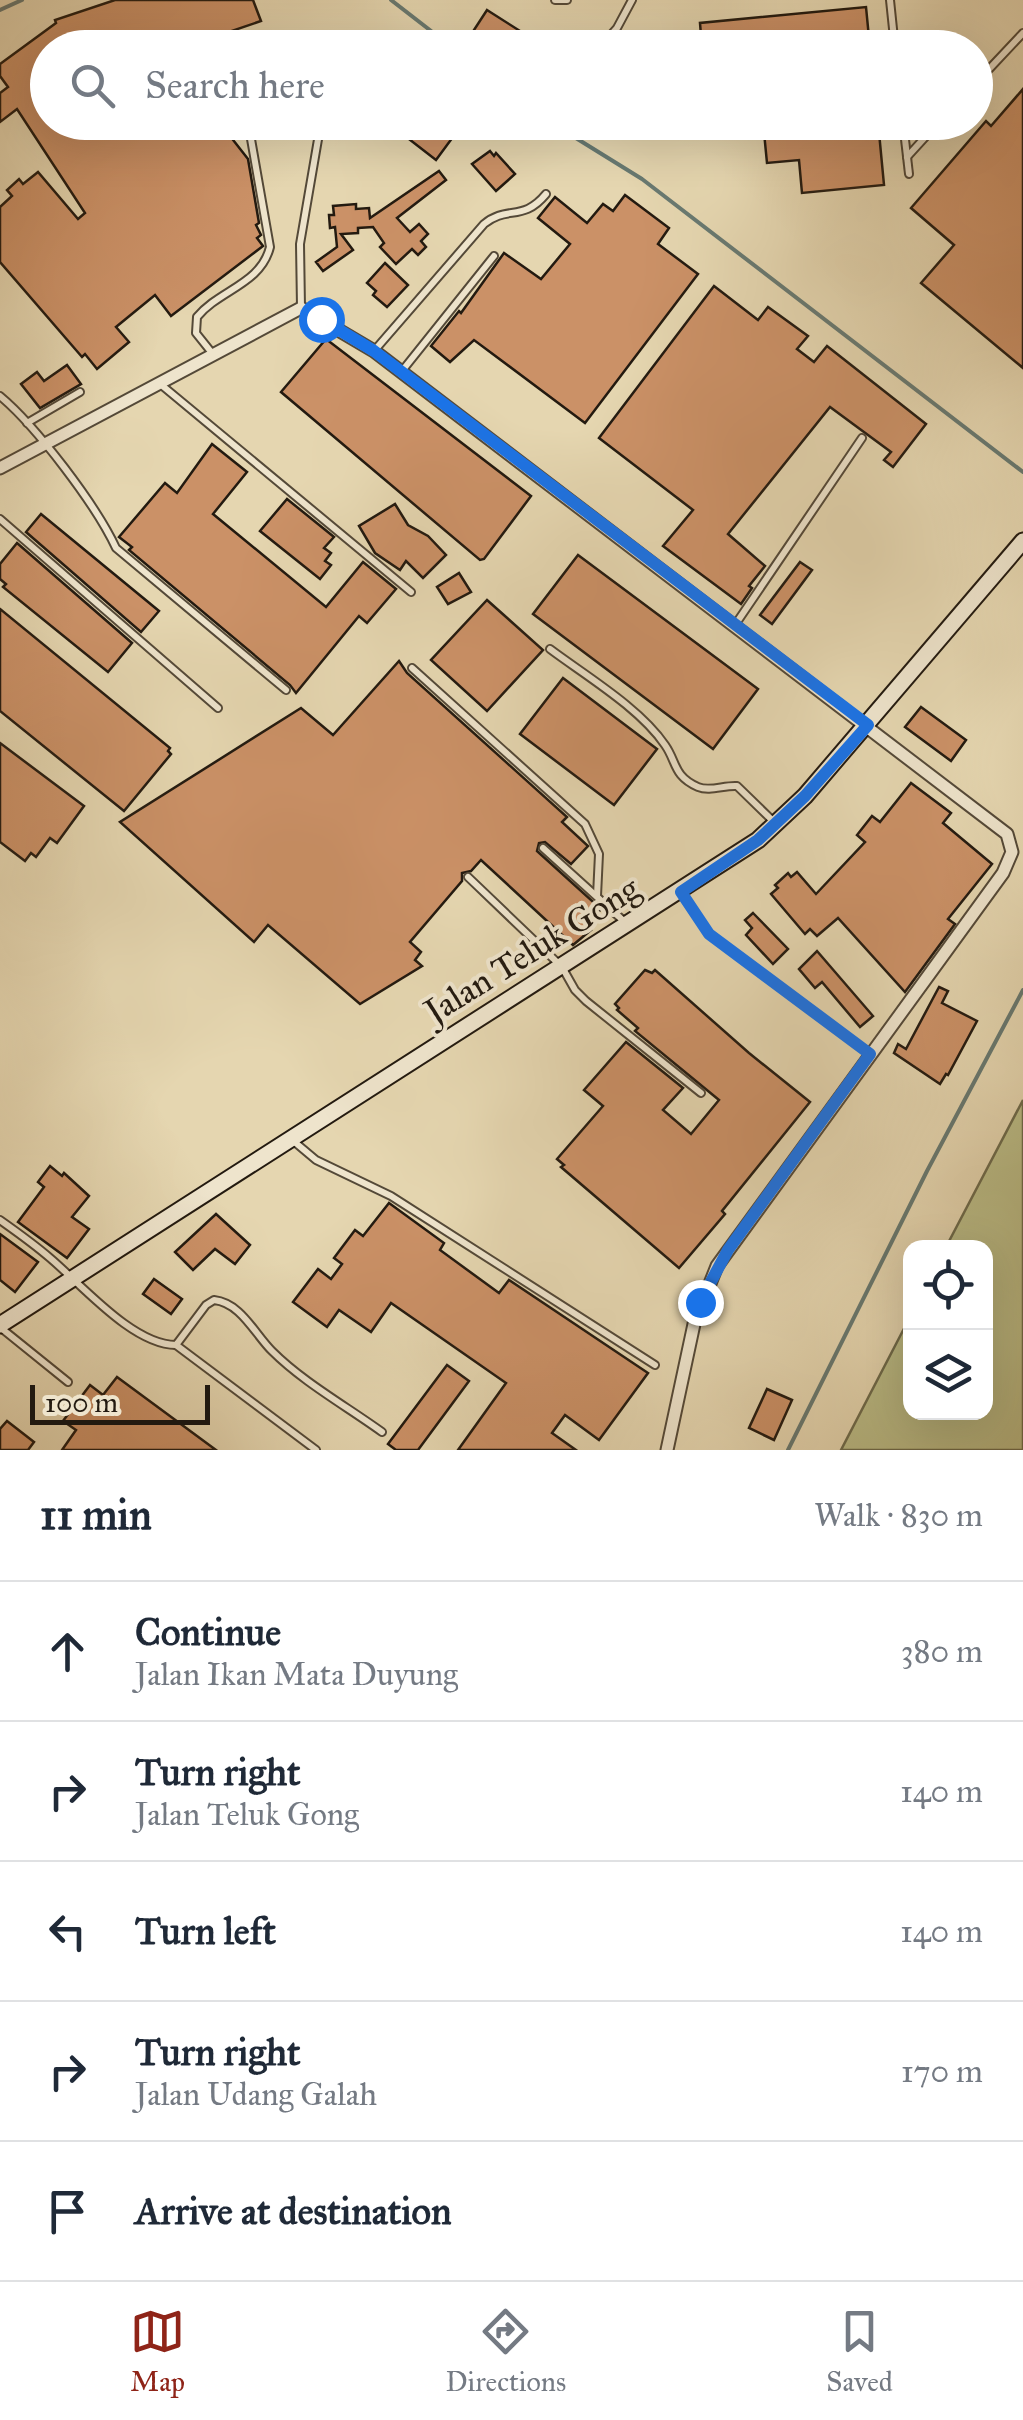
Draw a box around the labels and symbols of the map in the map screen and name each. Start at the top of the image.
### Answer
route start [299,297,345,343]
street label: Jalan Teluk Gong [413,866,648,1035]
route end [678,1280,724,1326]
scale bar [30,1380,210,1424]

